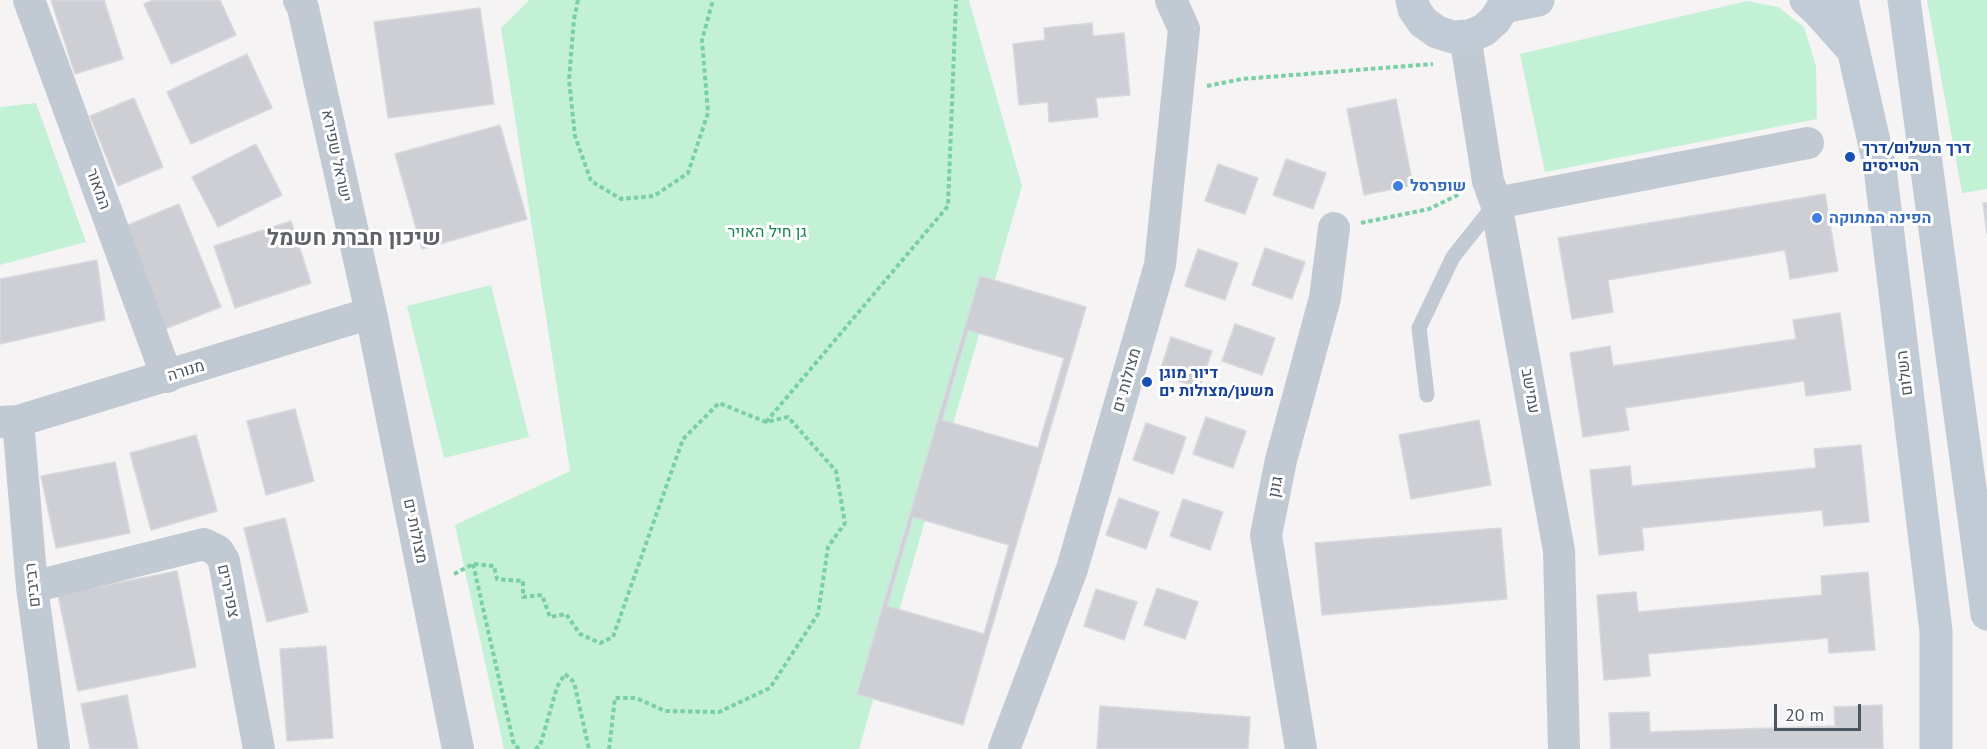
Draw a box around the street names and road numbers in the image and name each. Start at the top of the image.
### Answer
street label: ישראל שפירא [317,108,355,204]
street label: המאור [82,166,114,212]
street label: מצולות ים [1109,346,1145,414]
street label: השלום [1893,349,1917,397]
street label: מנורה [165,356,207,386]
street label: עמישב [1517,367,1543,415]
street label: גונן [1265,475,1287,499]
street label: מצולות ים [399,497,431,565]
street label: רביבים [21,562,45,608]
street label: צפרירים [213,562,243,620]

